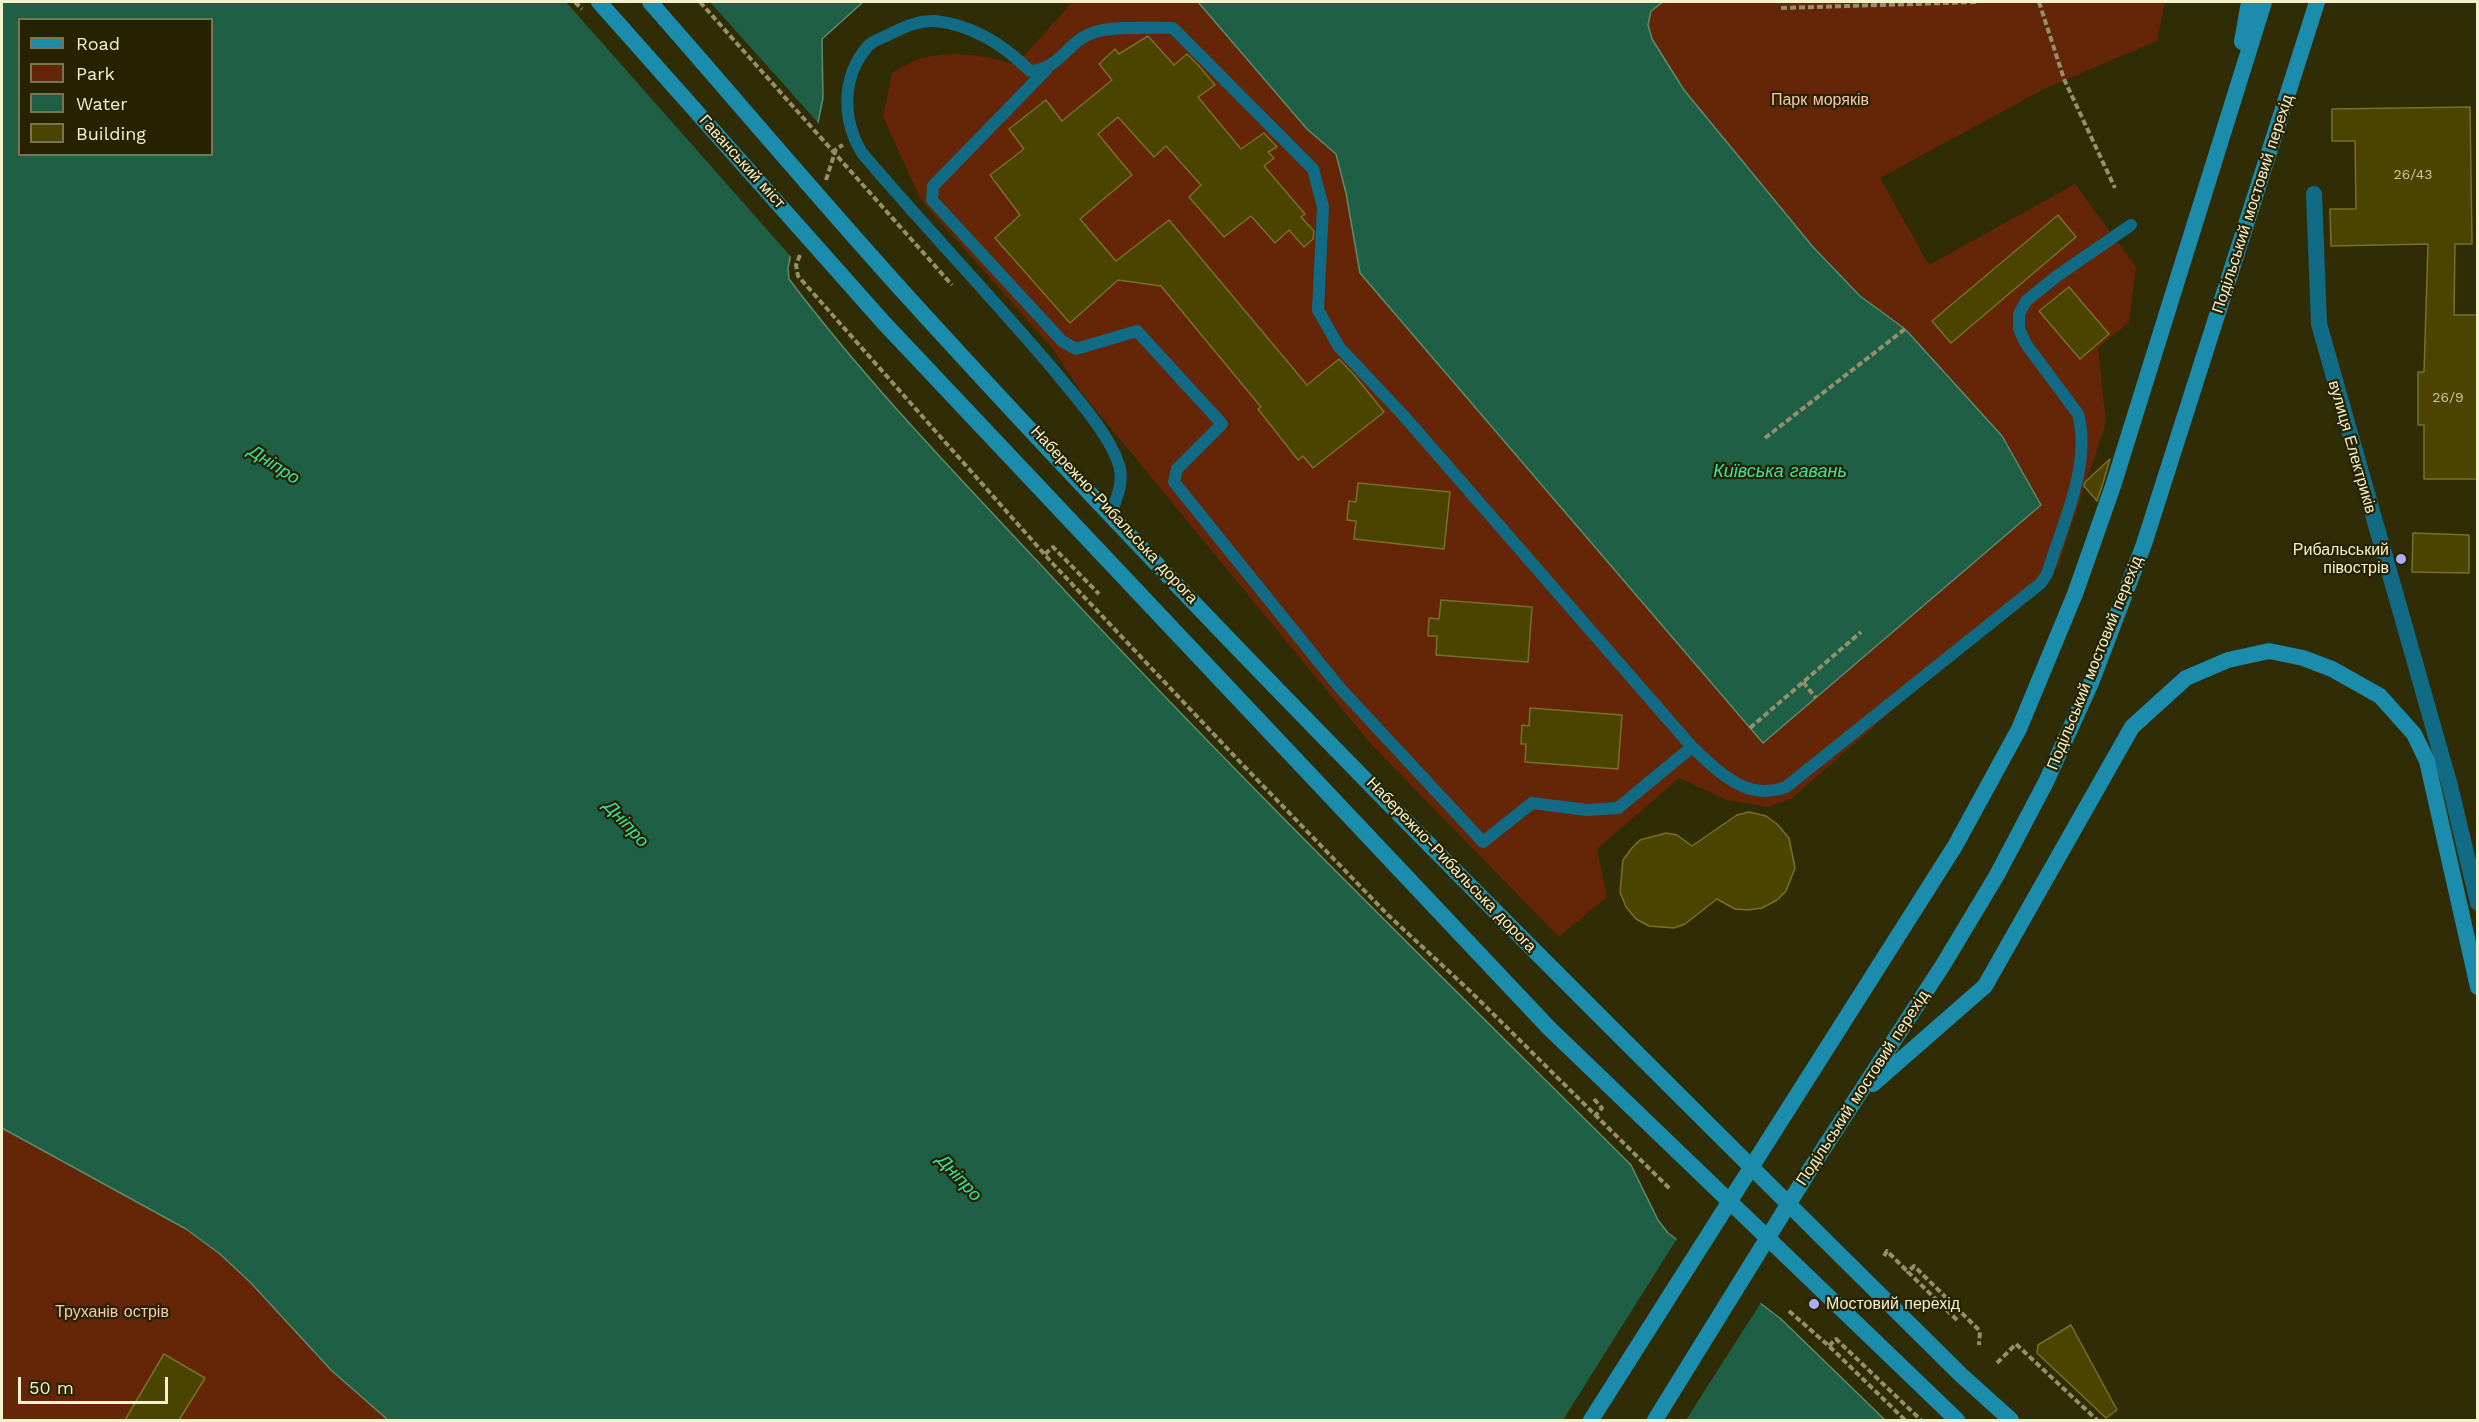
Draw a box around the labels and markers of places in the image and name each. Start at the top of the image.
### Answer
place label: Рибальський півострів [2293,540,2389,578]
marker: Рибальський півострів [2394,552,2408,566]
place label: Мостовий перехід [1826,1294,1960,1314]
marker: Мостовий перехід [1807,1297,1821,1311]

